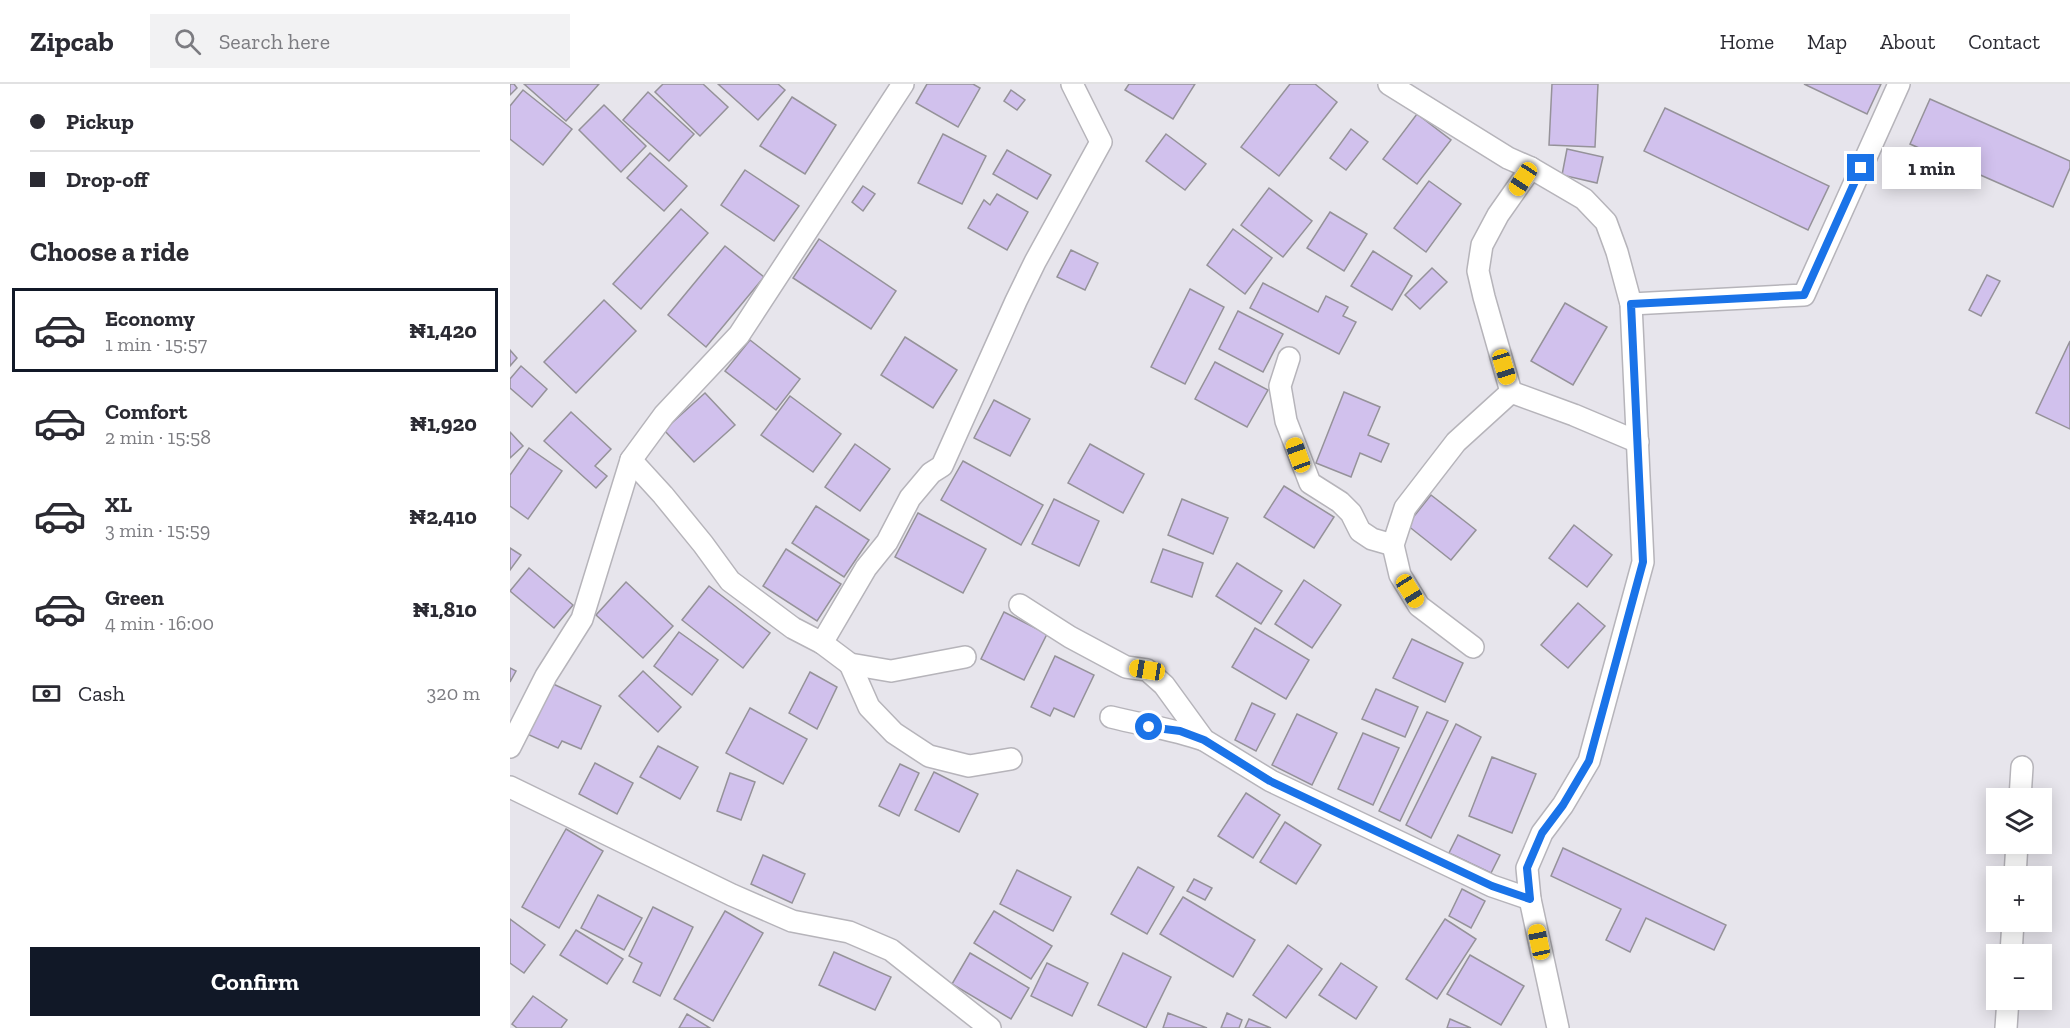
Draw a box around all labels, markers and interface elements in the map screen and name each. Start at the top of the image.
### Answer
search box [150,14,570,68]
text: Zipcab [30,25,114,58]
icon: search [171,25,204,58]
text: Search here [219,28,330,55]
text: Home [1720,29,1774,54]
text: Map [1807,29,1847,54]
text: About [1880,29,1935,54]
text: Contact [1968,29,2040,54]
text: Pickup [66,108,134,135]
callout: 1 min [1882,147,1981,189]
route end [1847,154,1874,181]
text: 1 min [1908,156,1955,180]
car [1506,159,1540,199]
text: Drop-off [66,166,148,193]
text: Choose a ride [30,236,189,268]
icon: car [33,303,87,357]
text: Economy [105,305,195,332]
text: ₦1,420 [409,317,477,344]
text: 1 min · 15:57 [105,332,207,356]
car [1490,347,1518,387]
icon: car [33,396,87,450]
text: Comfort [105,398,187,425]
text: ₦1,920 [410,410,477,437]
text: 2 min · 15:58 [105,425,211,449]
car [1283,435,1313,475]
icon: car [33,489,87,543]
text: XL [105,491,132,518]
text: ₦2,410 [409,503,477,530]
text: 3 min · 15:59 [105,518,210,542]
car [1393,571,1427,611]
icon: car [33,582,87,636]
text: Green [105,584,164,611]
text: ₦1,810 [413,596,477,623]
text: 4 min · 16:00 [105,611,214,635]
car [1128,658,1166,682]
icon: cash [30,677,63,710]
text: Cash [78,680,125,707]
text: 320 m [427,681,480,705]
route start [1135,713,1162,740]
map controls [1986,788,2052,1010]
button: layers [1986,788,2052,854]
button: + [1986,866,2052,932]
car [1526,923,1552,961]
button: − [1986,944,2052,1010]
button: Confirm [30,947,480,1016]

